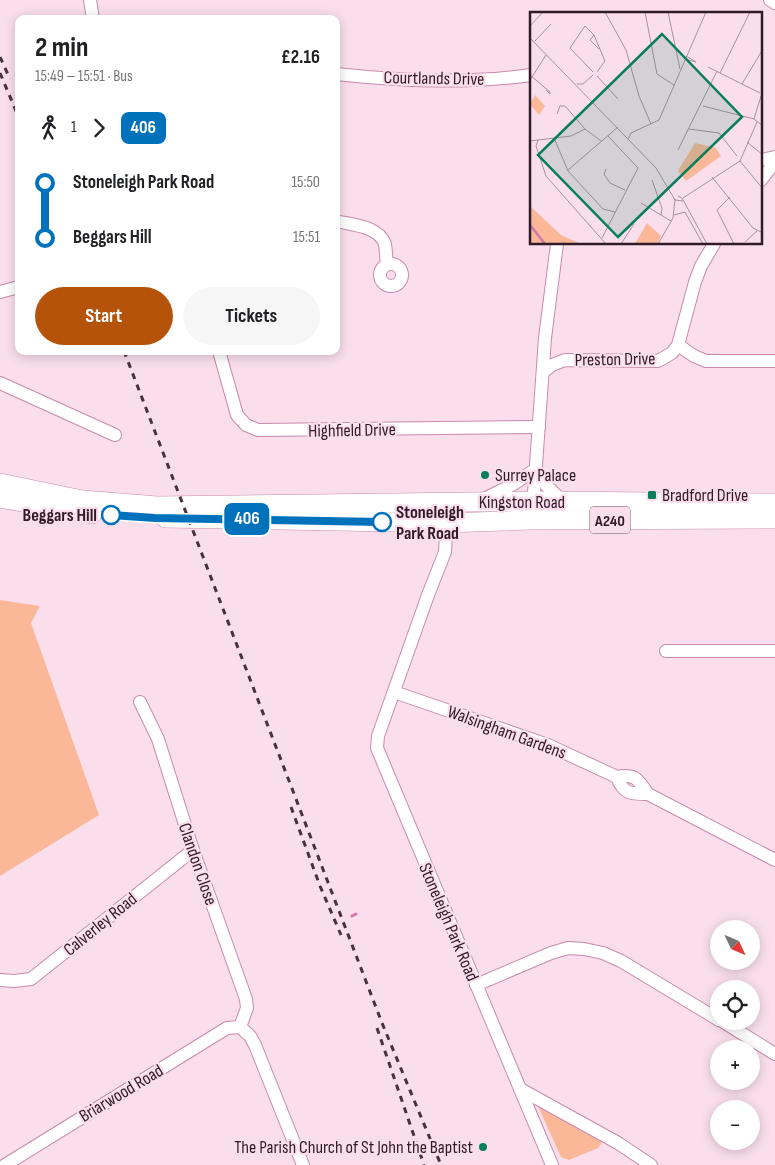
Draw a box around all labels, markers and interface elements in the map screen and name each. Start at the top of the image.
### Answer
inset map [530,12,762,245]
text: 2 min [35,31,88,64]
text: £2.16 [281,46,320,69]
text: 15:49 – 15:51 · Bus [35,67,133,86]
street label: Courtlands Drive [383,67,485,90]
icon: walk [35,114,63,142]
icon: forward [85,114,113,142]
text: 406 [131,117,156,138]
text: 1 [71,118,77,137]
text: Stoneleigh Park Road [73,171,214,194]
text: 15:50 [291,173,320,192]
text: Beggars Hill [73,226,152,249]
text: 15:51 [293,228,320,247]
button: Start [35,287,173,345]
button: Tickets [183,287,320,345]
street label: Preston Drive [574,348,656,371]
street label: Highfield Drive [308,419,396,442]
place label: Surrey Palace [495,465,576,486]
marker: Surrey Palace [479,469,491,481]
place label: Bradford Drive [662,485,748,506]
marker: Bradford Drive [646,489,658,501]
street label: Kingston Road [479,492,565,513]
place label: Stoneleigh Park Road [396,502,464,544]
line badge: 406 [218,503,276,535]
place label: Beggars Hill [23,505,97,526]
marker: Beggars Hill [101,505,121,525]
road number: A240 [590,506,630,534]
text: 406 [234,508,260,529]
marker: Stoneleigh Park Road [372,512,392,532]
street label: Walsingham Gardens [445,701,569,764]
street label: Clandon Close [174,820,221,908]
street label: Stoneleigh Park Road [414,860,483,984]
street label: Calverley Road [59,888,141,960]
north arrow [710,920,760,970]
map controls [710,920,760,1150]
button: locate [710,980,760,1030]
button: + [710,1040,760,1090]
street label: Briarwood Road [75,1060,167,1127]
button: − [710,1100,760,1150]
place label: The Parish Church of St John the Baptist [234,1137,473,1158]
marker: The Parish Church of St John the Baptist [477,1141,489,1153]

